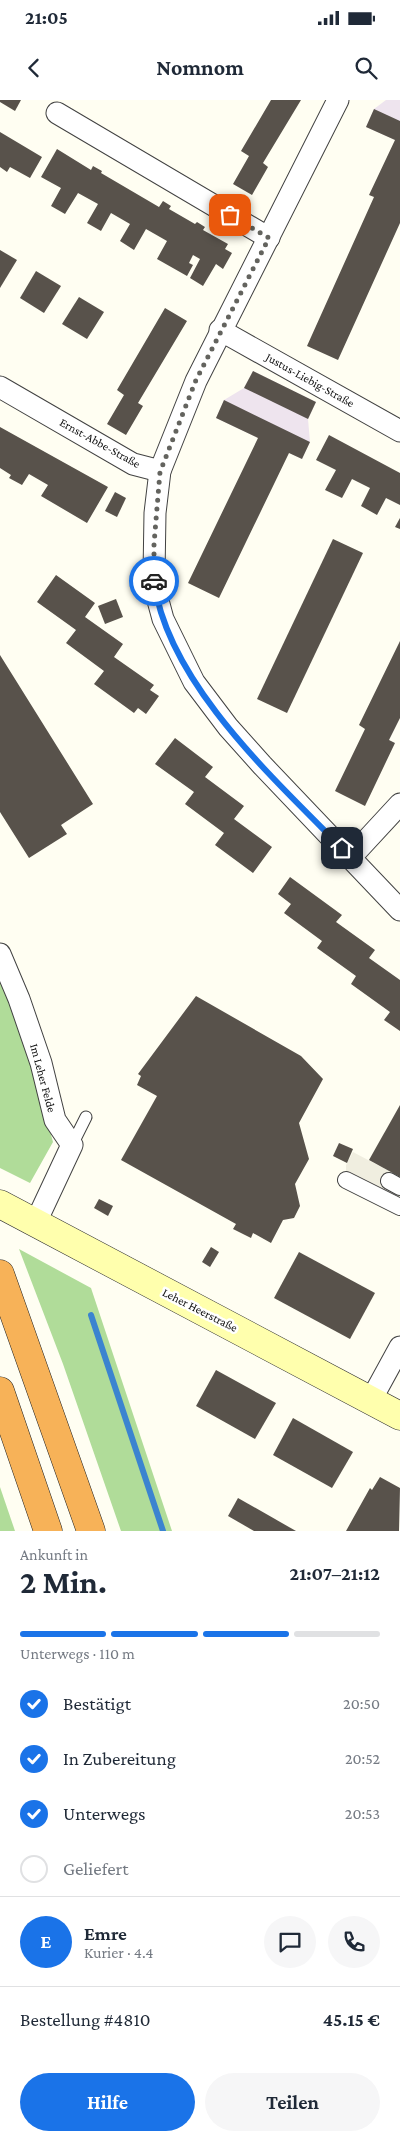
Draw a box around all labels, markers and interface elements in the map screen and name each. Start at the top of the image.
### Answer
text: 21:05 [25,7,68,28]
icon: back [20,54,48,82]
icon: search [352,54,380,82]
text: Nomnom [156,55,244,80]
pin [209,194,251,236]
icon: bag [216,201,244,229]
street label: Justus-Liebig-Straße [262,349,357,410]
street label: Ernst-Abbe-Straße [57,415,143,471]
courier [129,556,179,606]
icon: car [140,567,168,595]
pin [321,827,363,869]
icon: home [328,834,356,862]
street label: Im Leher Felde [27,1042,59,1114]
street label: Leher Heerstraße [160,1285,240,1335]
text: Ankunft in [20,1546,88,1563]
text: 21:07–21:12 [289,1563,380,1584]
text: 2 Min. [20,1564,107,1600]
text: Unterwegs · 110 m [20,1645,135,1662]
icon: check [20,1690,48,1718]
text: Bestätigt [63,1693,131,1714]
text: 20:50 [343,1695,380,1712]
icon: check [20,1745,48,1773]
text: In Zubereitung [63,1748,176,1769]
text: 20:52 [345,1750,380,1767]
icon: check [20,1800,48,1828]
text: Unterwegs [63,1803,146,1824]
text: 20:53 [345,1805,380,1822]
text: Geliefert [63,1858,129,1879]
button: chat [264,1916,316,1968]
button: phone [328,1916,380,1968]
text: Emre [84,1923,127,1944]
text: E [41,1931,51,1952]
text: Kurier · 4.4 [84,1944,153,1961]
text: Bestellung #4810 [20,2009,150,2030]
text: 45.15 € [323,2009,380,2030]
button: Hilfe [20,2073,195,2131]
button: Teilen [205,2073,380,2131]

